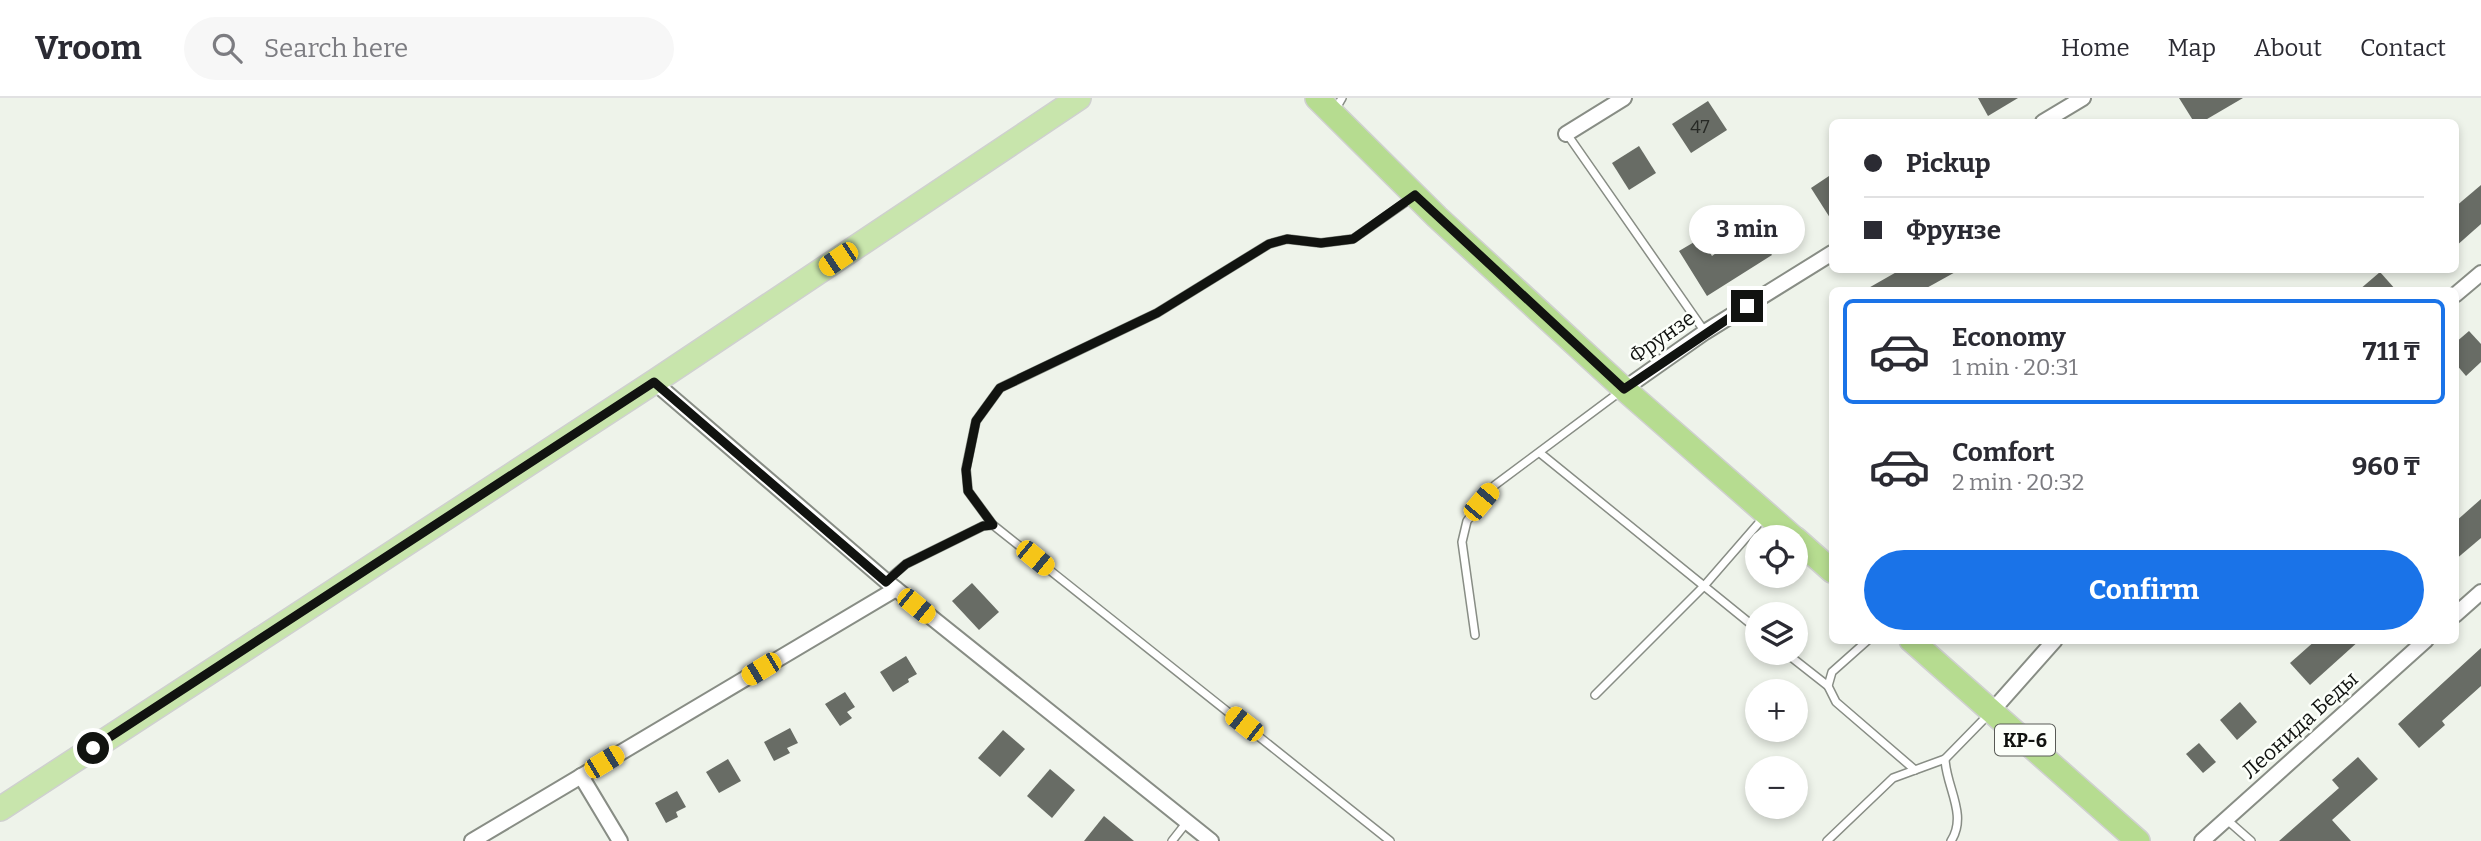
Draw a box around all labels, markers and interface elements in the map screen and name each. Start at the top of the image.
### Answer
search box [184,17,674,80]
text: Vroom [35,28,142,68]
icon: search [208,29,246,67]
text: Search here [264,33,408,64]
text: Home [2061,34,2130,62]
text: Map [2168,34,2216,62]
text: About [2254,34,2322,62]
text: Contact [2360,34,2446,62]
house number: 47 [1690,116,1710,138]
text: Pickup [1906,148,1991,179]
callout: 3 min [1689,204,1805,254]
text: 3 min [1716,215,1778,243]
text: Фрунзе [1906,215,2001,246]
car [815,239,862,279]
route end [1731,290,1763,322]
street label: Фрунзе [1624,305,1700,369]
icon: car [1868,320,1931,383]
text: Economy [1952,322,2066,353]
text: 711 ₸ [2362,336,2420,367]
text: 1 min · 20:31 [1952,353,2078,381]
icon: car [1868,435,1931,498]
text: Comfort [1952,437,2055,468]
text: 960 ₸ [2352,451,2420,482]
text: 2 min · 20:32 [1952,468,2084,496]
car [1460,479,1503,525]
map controls [1745,525,1808,819]
button: locate [1745,525,1808,588]
car [1013,537,1058,579]
button: Confirm [1864,550,2424,630]
car [894,585,939,627]
button: layers [1745,602,1808,665]
car [738,649,785,689]
street label: Леонида Беды [2236,666,2364,784]
button: + [1745,679,1808,742]
car [1221,703,1268,745]
road number: KP-6 [1995,724,2055,755]
route start [77,732,109,764]
car [581,742,628,782]
button: − [1745,756,1808,819]

